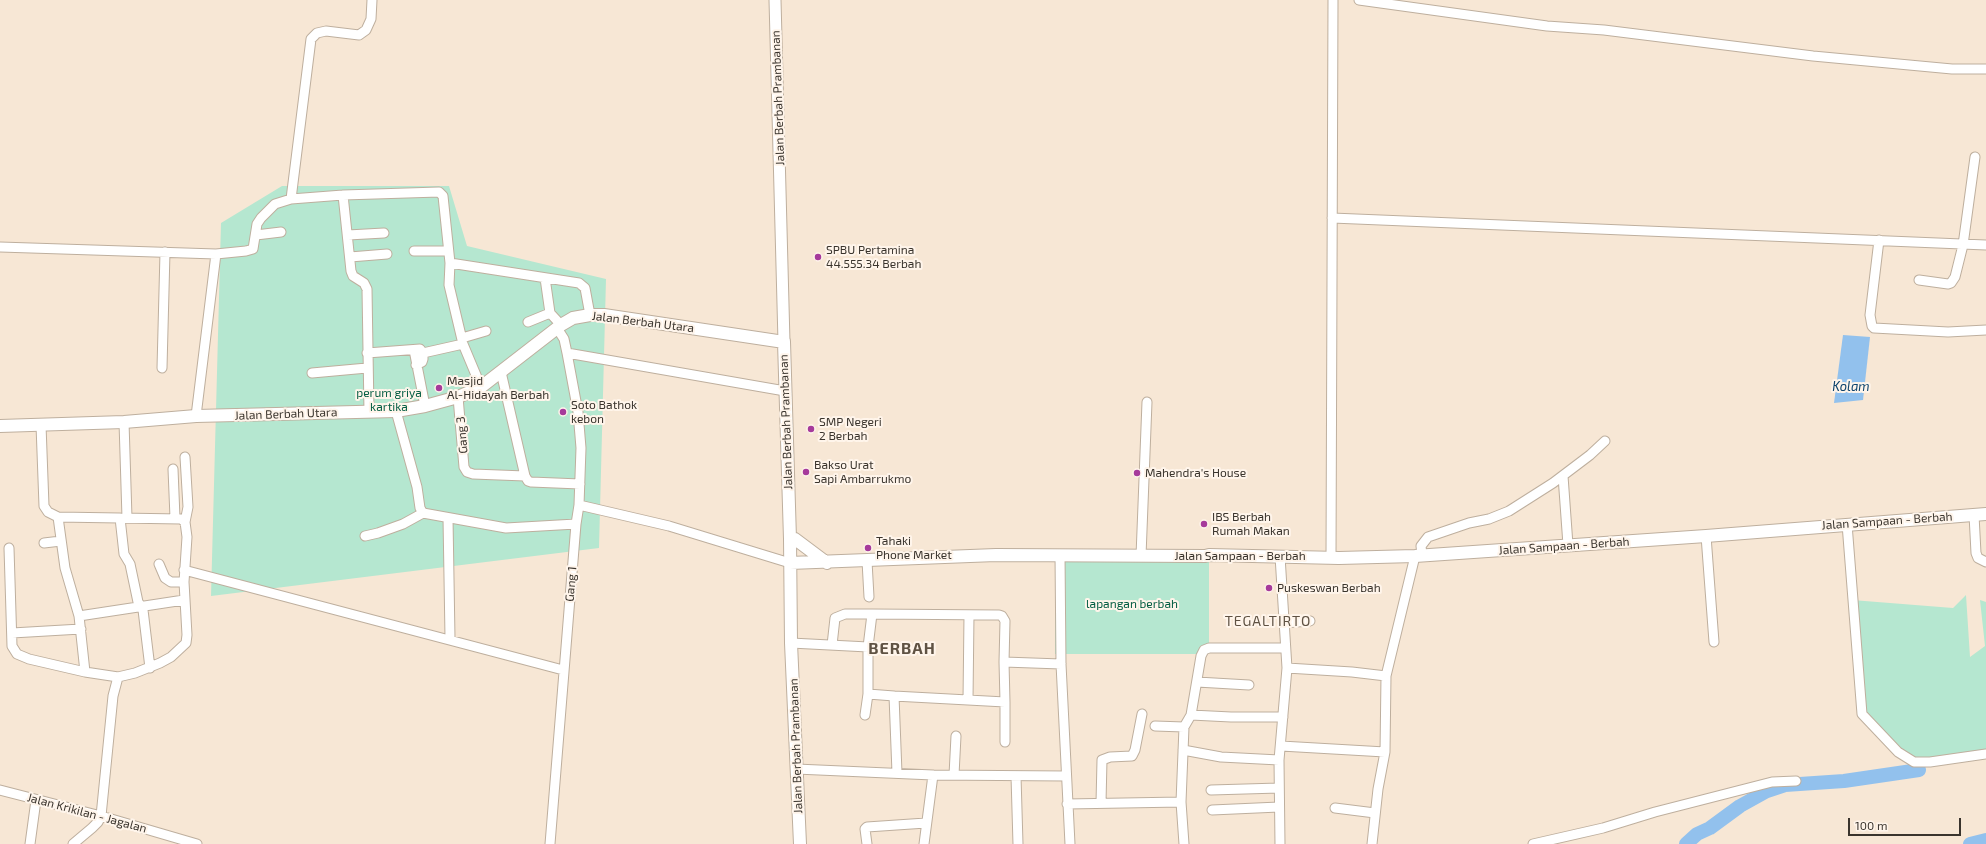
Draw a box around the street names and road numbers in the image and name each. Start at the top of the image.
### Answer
street label: Jalan Berbah Prambanan [768,30,788,166]
street label: Jalan Berbah Utara [591,309,695,335]
street label: Jalan Berbah Prambanan [776,354,796,490]
street label: Jalan Berbah Utara [234,405,338,423]
street label: Gang 3 [453,416,471,454]
street label: Jalan Sampaan - Berbah [1821,509,1953,533]
street label: Jalan Sampaan - Berbah [1498,534,1630,558]
street label: Jalan Sampaan - Berbah [1174,549,1306,563]
street label: Gang 1 [562,566,580,602]
street label: Jalan Berbah Prambanan [786,678,806,814]
street label: Jalan Krikilan - Jagalan [26,790,148,836]

